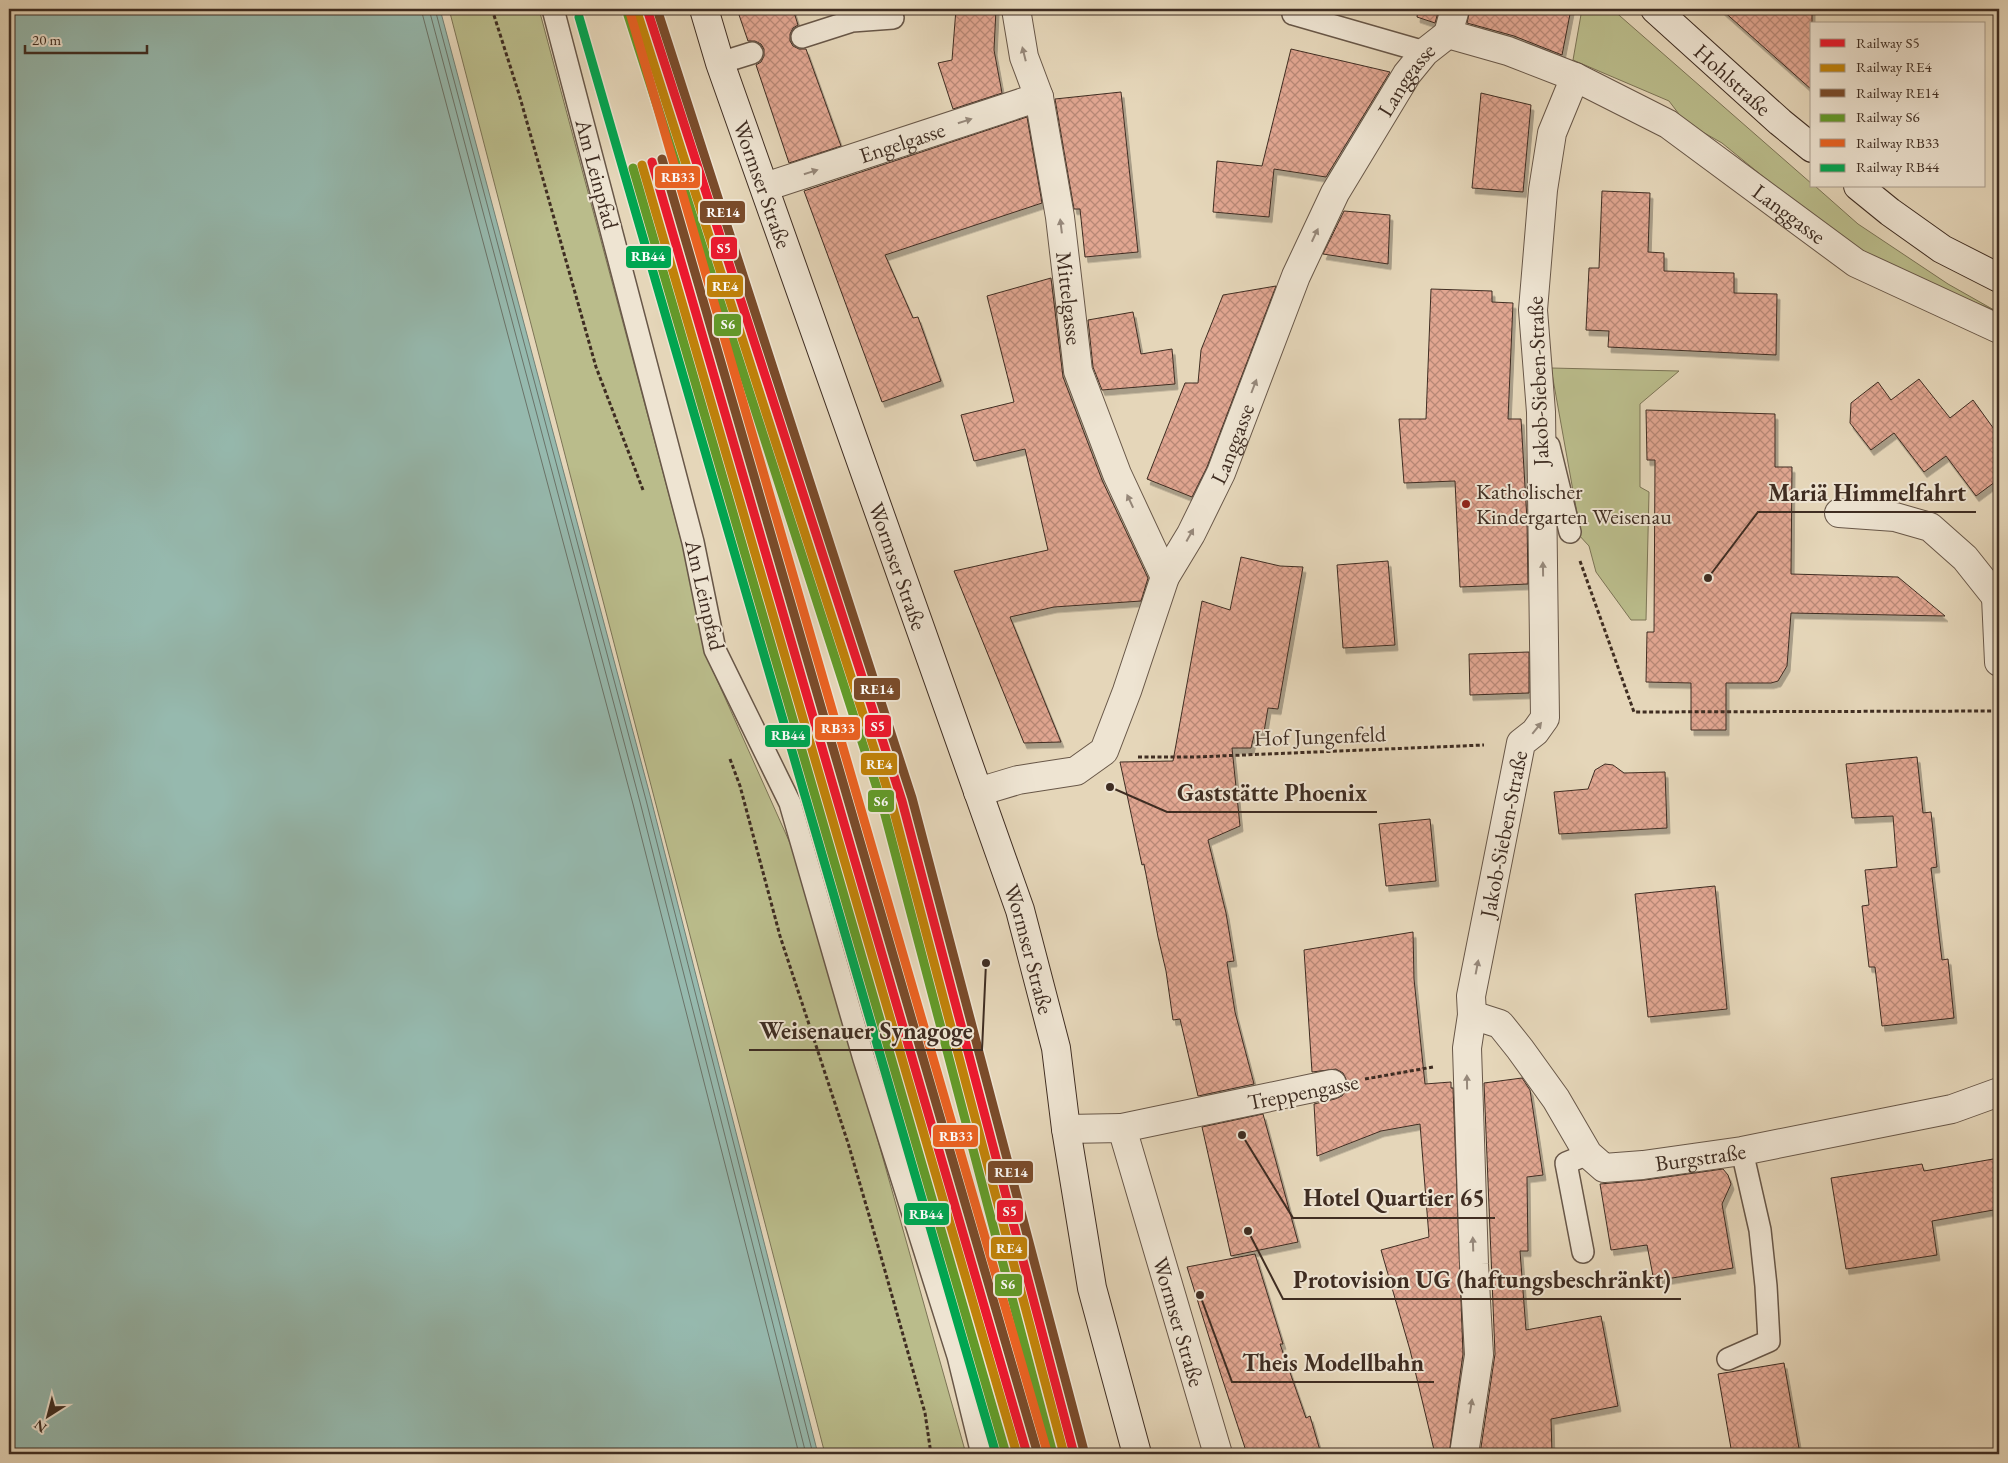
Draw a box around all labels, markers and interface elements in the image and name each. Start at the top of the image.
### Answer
scale bar [25,22,148,54]
legend [1810,22,1986,188]
text: 20 m [32,30,61,49]
text: Railway S5 [1856,33,1920,52]
street label: Langgasse [1370,35,1441,122]
street label: Hohlstraße [1688,37,1778,122]
one-way arrow [1020,46,1028,61]
text: Railway RE4 [1856,57,1933,76]
text: Railway RE14 [1856,83,1940,102]
text: Railway S6 [1856,107,1920,126]
street label: Engelgasse [855,114,949,170]
street label: Am Leinpfad [568,115,626,233]
street label: Wormser Straße [727,116,799,253]
one-way arrow [958,117,973,124]
text: Railway RB33 [1856,133,1939,152]
text: Railway RB44 [1856,157,1940,176]
line badge: RB33 [654,165,701,189]
one-way arrow [804,167,819,175]
text: RB33 [661,168,695,186]
street label: Langgasse [1747,177,1832,251]
line badge: RE14 [699,200,746,224]
text: RE14 [706,203,740,221]
one-way arrow [1057,218,1065,234]
one-way arrow [1312,228,1320,242]
line badge: S5 [710,236,738,260]
text: S5 [717,239,731,257]
line badge: RB44 [625,245,672,269]
text: RB44 [631,247,666,265]
street label: Mittelgasse [1050,250,1089,347]
line badge: RE4 [706,274,744,298]
text: RE4 [712,277,739,295]
street label: Jakob-Sieben-Straße [1521,295,1556,468]
line badge: S6 [713,313,742,337]
text: S6 [721,315,736,333]
one-way arrow [1251,378,1258,393]
street label: Langgasse [1203,399,1261,489]
callout: Mariä Himmelfahrt [1758,473,1976,512]
place label: Katholischer Kindergarten Weisenau [1476,477,1672,531]
text: Mariä Himmelfahrt [1768,477,1966,508]
one-way arrow [1125,493,1134,508]
street label: Wormser Straße [862,498,934,634]
marker: Katholischer Kindergarten Weisenau [1460,498,1472,510]
one-way arrow [1186,527,1194,542]
street label: Am Leinpfad [678,536,732,654]
one-way arrow [1539,560,1547,576]
line badge: RE14 [853,677,901,701]
text: RE14 [860,680,894,698]
line badge: S5 [864,714,892,738]
line badge: RB33 [814,716,861,741]
text: S5 [871,717,885,735]
text: RB33 [821,719,855,737]
street label: Hof Jungenfeld [1254,719,1387,753]
one-way arrow [1532,722,1543,735]
line badge: RB44 [764,724,811,748]
text: RB44 [771,726,806,744]
street label: Jakob-Sieben-Straße [1472,747,1534,922]
line badge: RE4 [860,752,898,776]
text: RE4 [866,755,893,773]
callout: Gaststätte Phoenix [1167,773,1377,812]
text: Gaststätte Phoenix [1177,777,1367,808]
line badge: S6 [867,789,895,813]
text: S6 [874,792,889,810]
street label: Wormser Straße [997,880,1061,1018]
one-way arrow [1473,958,1481,974]
callout: Weisenauer Synagoge [749,1011,982,1050]
text: Weisenauer Synagoge [759,1015,973,1047]
street label: Treppengasse [1245,1067,1361,1117]
one-way arrow [1463,1074,1471,1090]
line badge: RB33 [932,1124,979,1148]
text: RB33 [939,1127,973,1145]
street label: Burgstraße [1653,1136,1748,1178]
line badge: RE14 [987,1160,1034,1184]
text: RE14 [994,1163,1028,1181]
callout: Hotel Quartier 65 [1293,1179,1495,1218]
text: Hotel Quartier 65 [1303,1182,1485,1213]
line badge: S5 [996,1199,1024,1223]
line badge: RB44 [903,1202,950,1226]
text: S5 [1003,1202,1017,1220]
text: RB44 [909,1205,944,1223]
line badge: RE4 [990,1236,1028,1260]
one-way arrow [1469,1236,1477,1252]
text: RE4 [996,1239,1023,1257]
street label: Wormser Straße [1146,1254,1212,1390]
callout: Protovision UG (haftungsbeschränkt) [1283,1260,1681,1299]
text: Protovision UG (haftungsbeschränkt) [1293,1264,1671,1296]
line badge: S6 [994,1273,1023,1297]
text: S6 [1001,1275,1016,1293]
callout: Theis Modellbahn [1232,1343,1434,1382]
text: Theis Modellbahn [1242,1347,1424,1378]
north arrow [22,1390,72,1440]
one-way arrow [1467,1398,1475,1414]
text: N [30,1416,50,1437]

